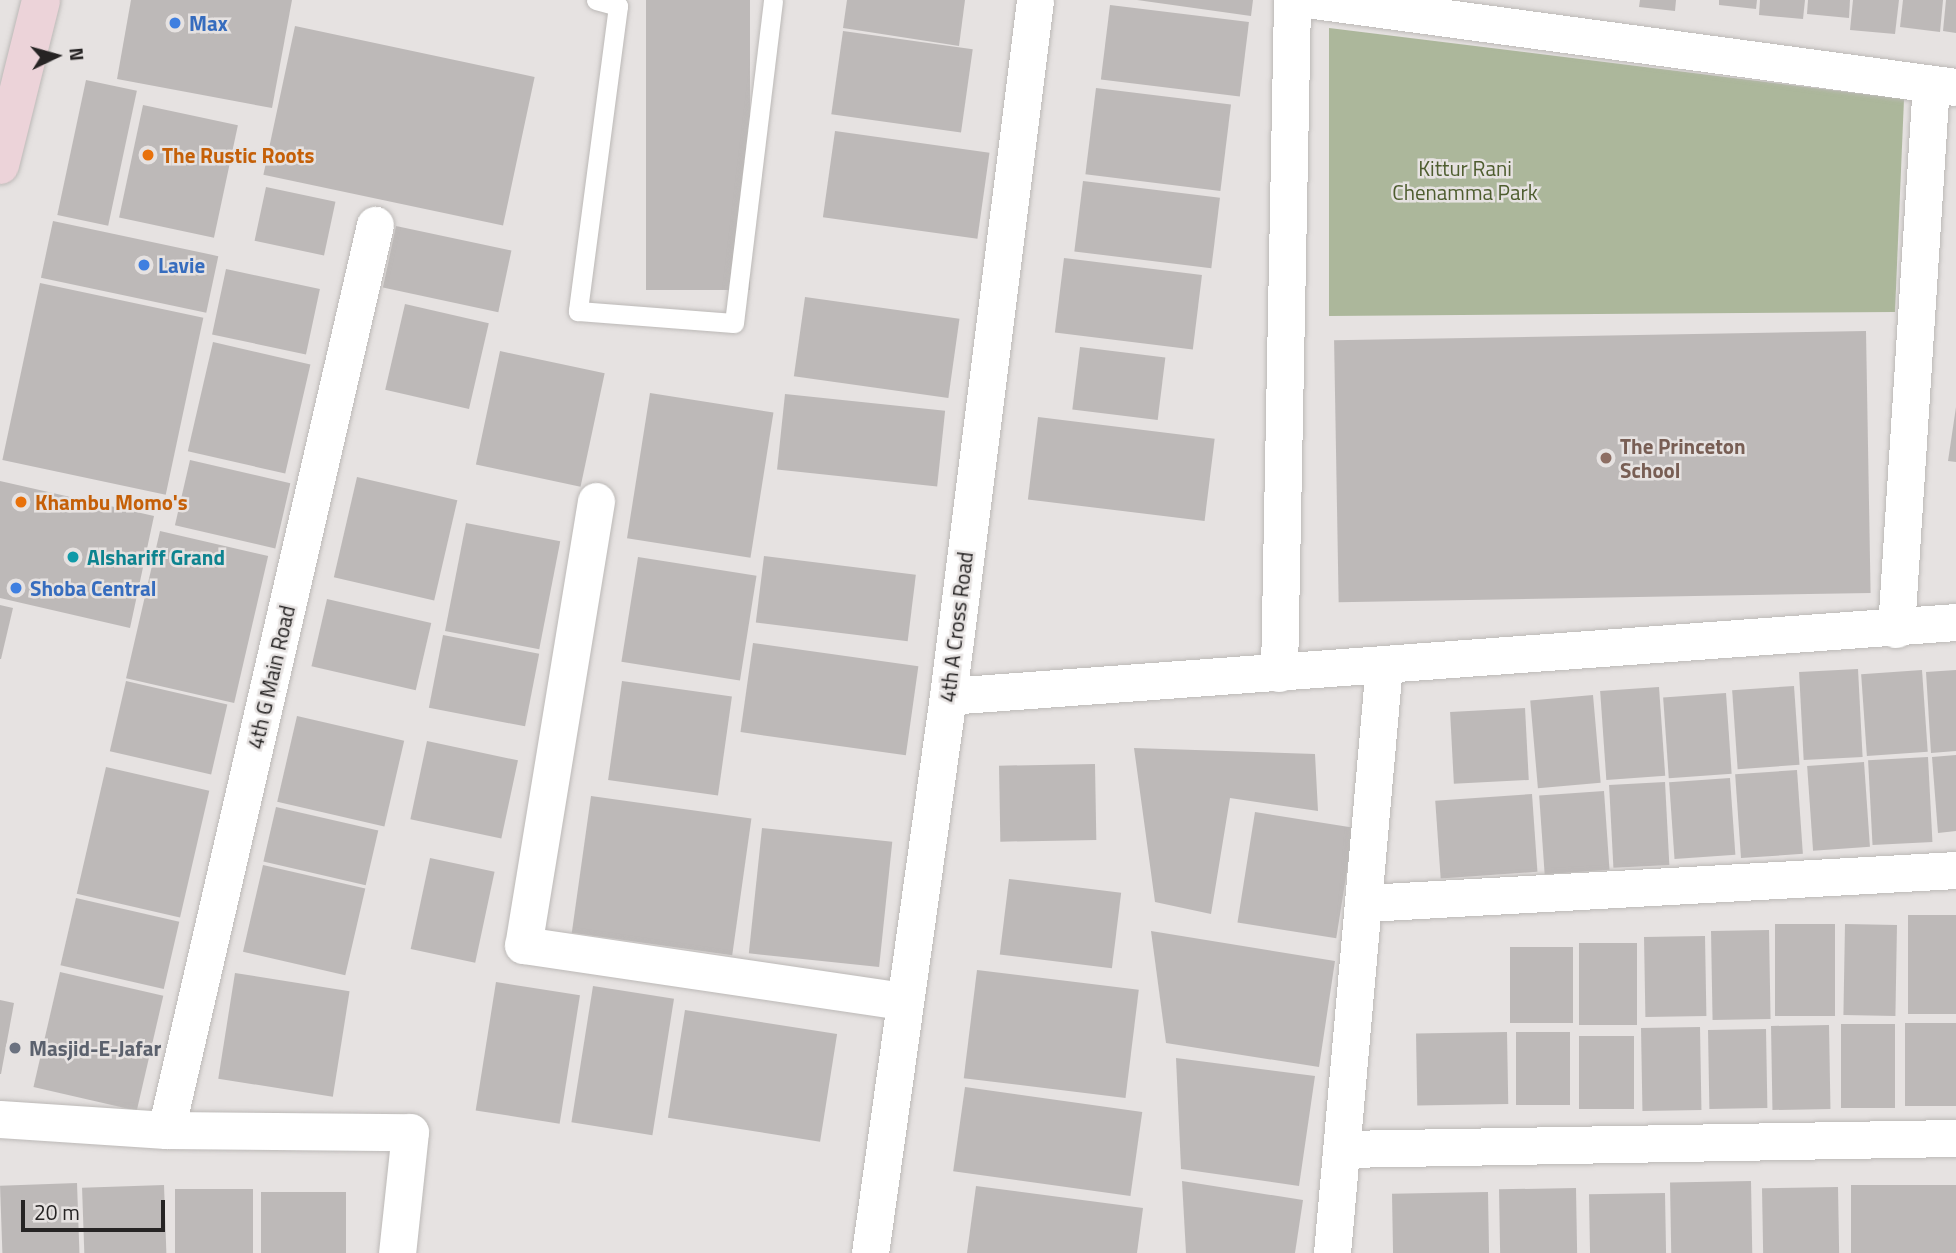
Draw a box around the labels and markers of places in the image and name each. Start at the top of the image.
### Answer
place label: Max [189,10,228,36]
marker: Max [167,15,183,31]
place label: The Rustic Roots [162,142,314,168]
marker: The Rustic Roots [140,147,156,163]
place label: Lavie [158,252,205,278]
marker: Lavie [136,257,152,273]
place label: The Princeton School [1620,433,1746,483]
marker: The Princeton School [1598,450,1614,466]
place label: Khambu Momo's [35,489,188,515]
marker: Khambu Momo's [13,494,29,510]
place label: Alshariff Grand [87,544,225,570]
marker: Alshariff Grand [65,549,81,565]
place label: Shoba Central [30,575,156,601]
marker: Shoba Central [8,580,24,596]
place label: Masjid-E-Jafar [29,1035,161,1061]
marker: Masjid-E-Jafar [7,1040,23,1056]

